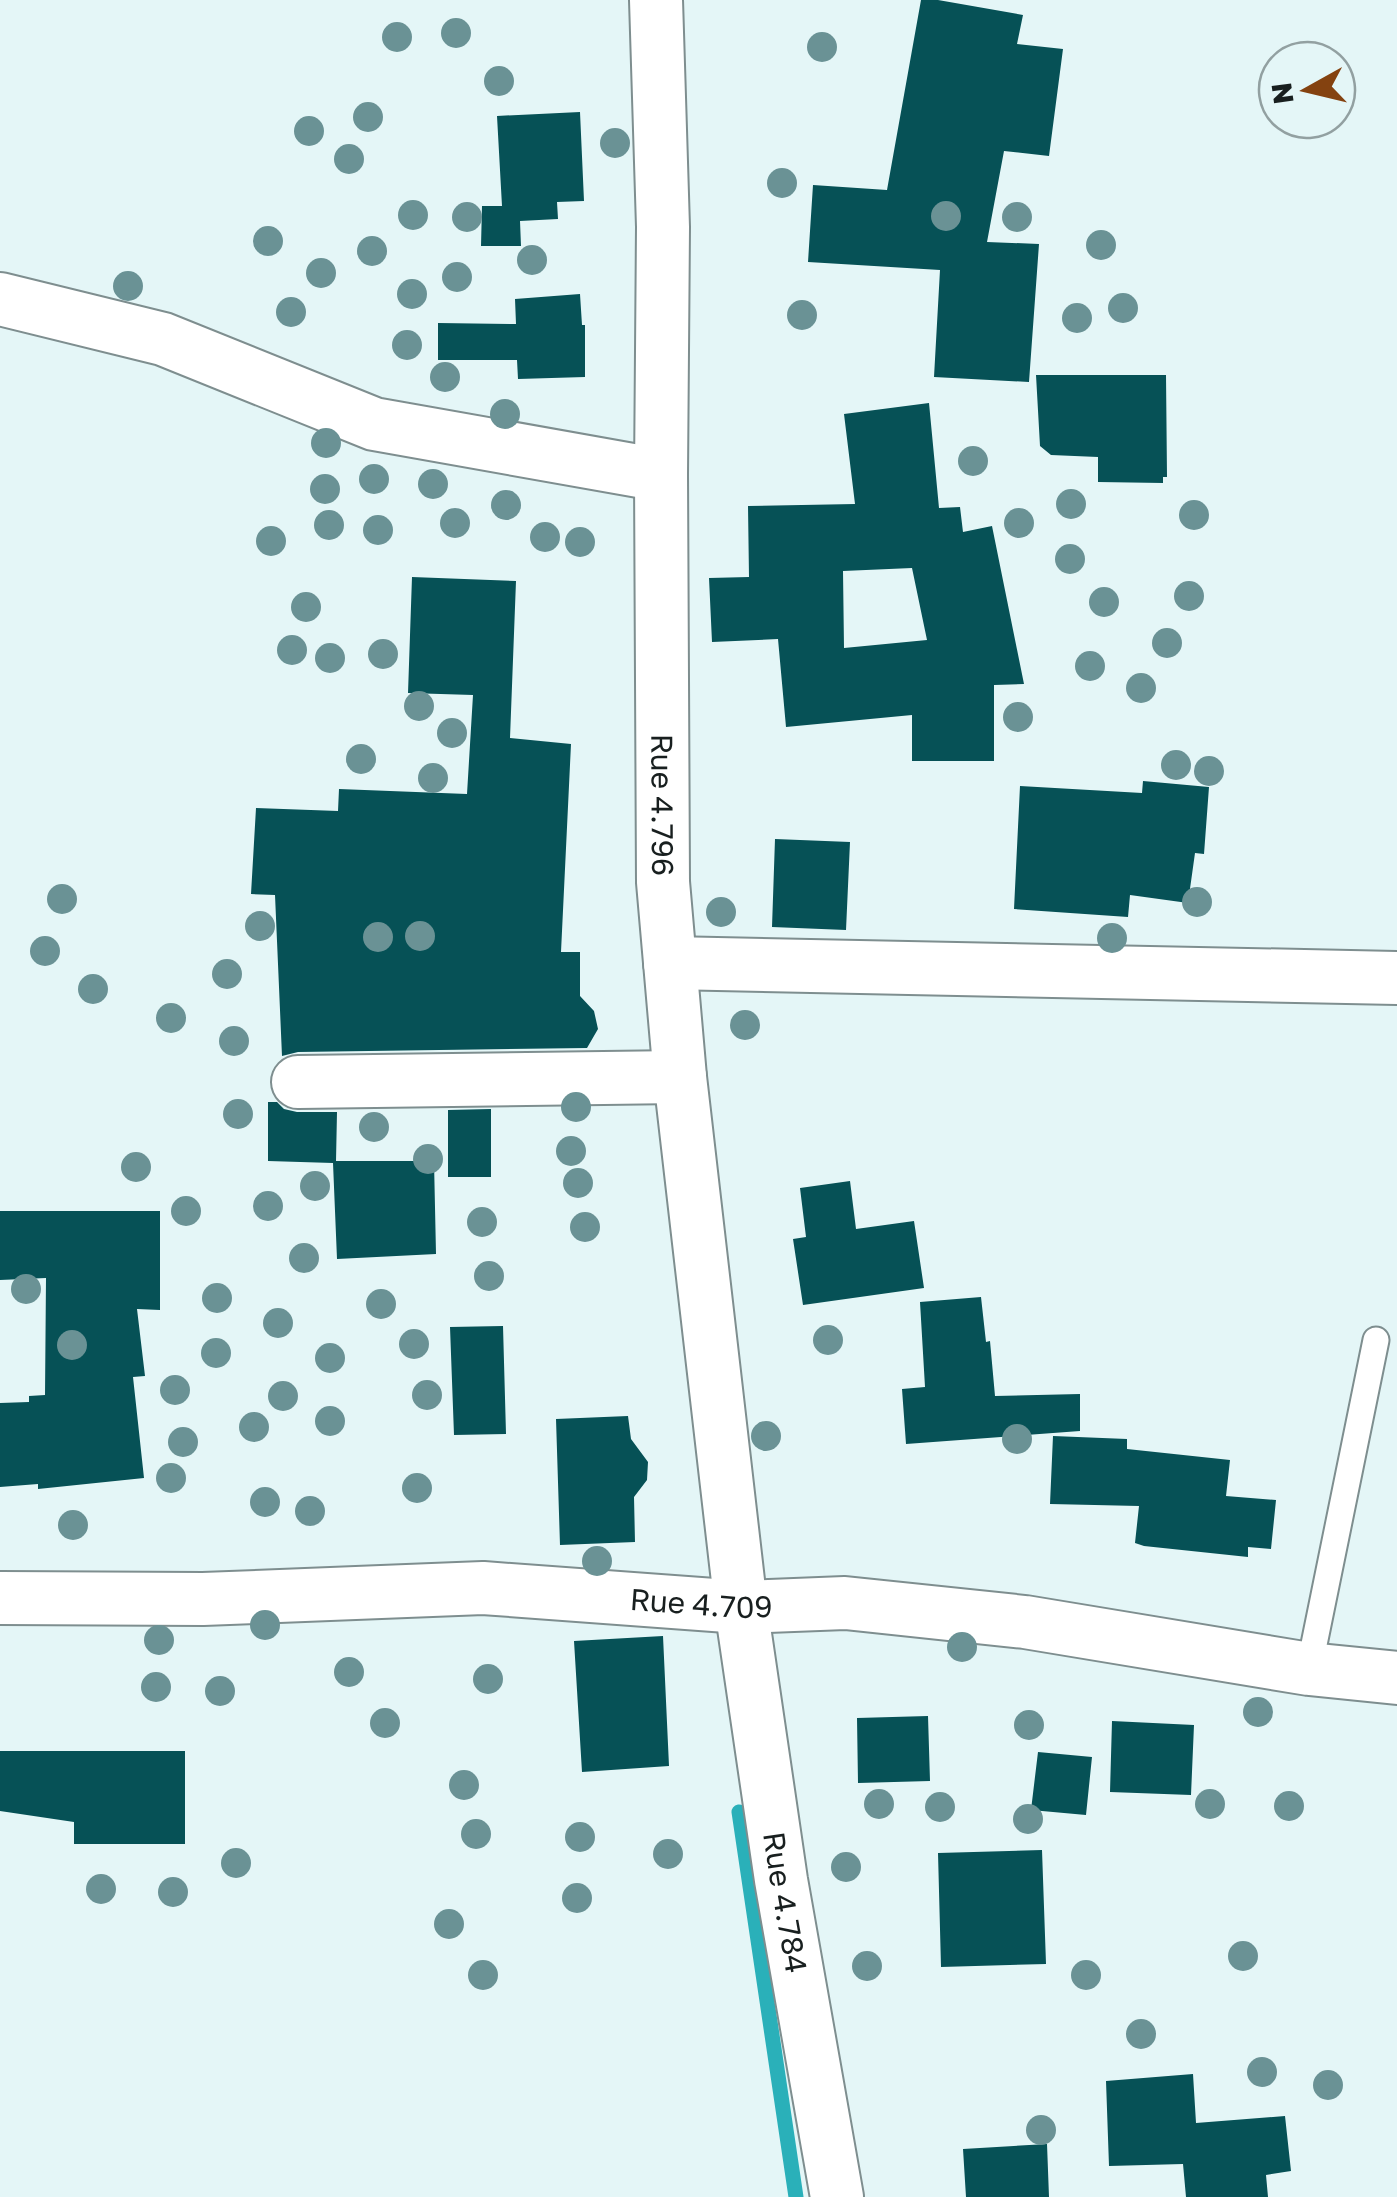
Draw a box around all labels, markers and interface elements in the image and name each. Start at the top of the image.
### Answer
north arrow [1257,40,1357,140]
text: N [1264,81,1300,106]
street label: Rue 4.796 [644,734,681,876]
street label: Rue 4.709 [629,1581,773,1625]
street label: Rue 4.784 [756,1829,815,1976]

